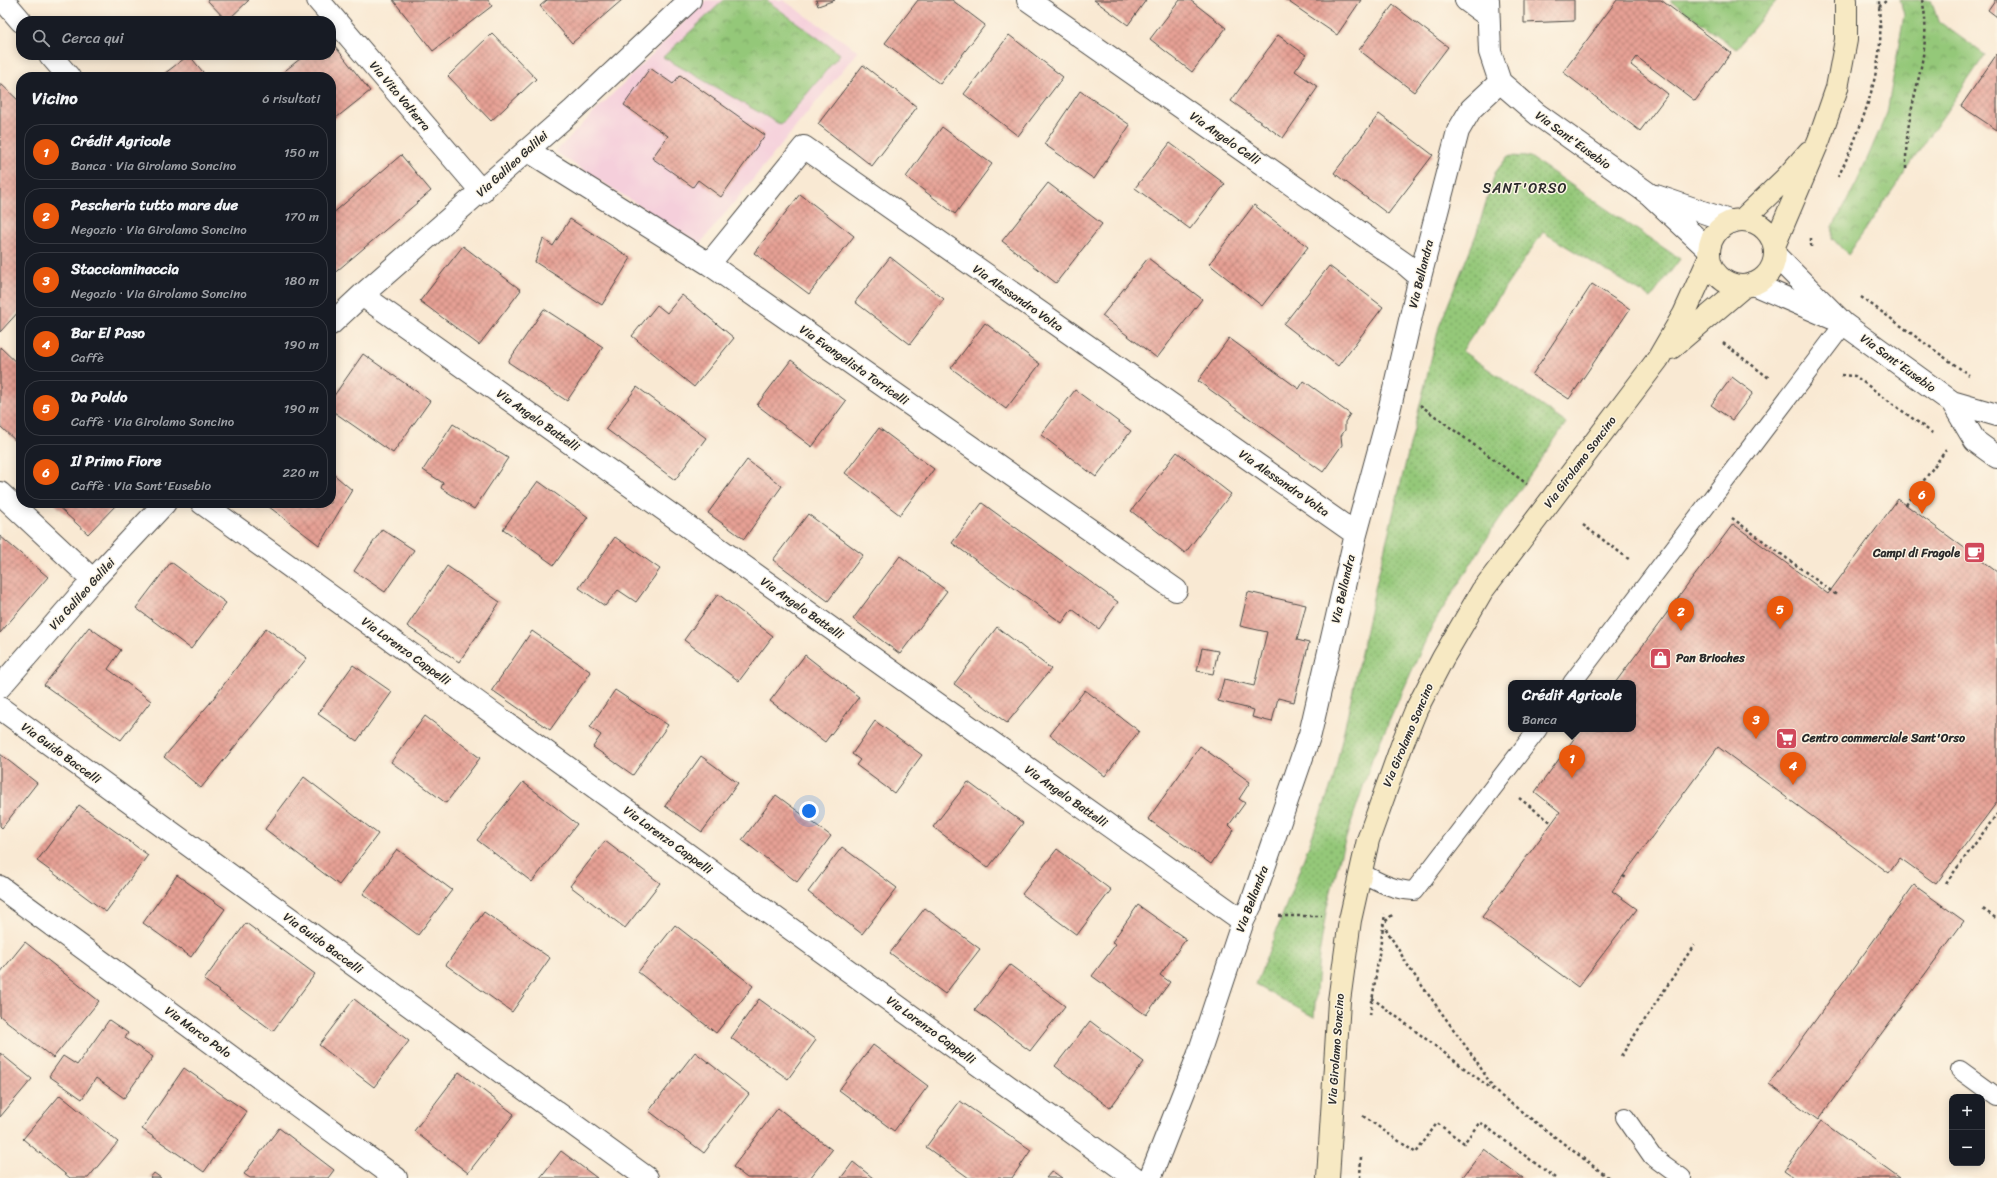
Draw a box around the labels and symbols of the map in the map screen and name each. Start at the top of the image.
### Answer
street label: Via Vito Volterra [364,56,436,136]
street label: Via Angelo Celli [1185,105,1266,171]
street label: Via Sant'Eusebio [1530,105,1616,175]
street label: Via Galileo Galilei [471,125,554,203]
district label: SANT'ORSO [1482,176,1568,201]
street label: Via Bellandra [1402,237,1440,310]
street label: Via Alessandro Volta [968,258,1068,338]
street label: Via Evangelista Torricelli [795,319,914,412]
street label: Via Sant'Eusebio [1855,328,1941,398]
street label: Via Angelo Battelli [492,383,585,457]
street label: Via Girolamo Soncino [1538,411,1622,513]
street label: Via Alessandro Volta [1234,443,1334,523]
pin: 6 [1909,481,1935,514]
cafe icon: Campi di Fragole [1962,540,1988,566]
place label: Campi di Fragole [1872,542,1960,564]
street label: Via Galileo Galilei [43,552,121,635]
street label: Via Bellandra [1324,552,1362,625]
street label: Via Angelo Battelli [756,571,849,645]
pin: 5 [1767,596,1793,629]
pin: 2 [1668,598,1694,631]
street label: Via Lorenzo Cappelli [357,611,456,691]
shop icon: Pan Brioches [1648,645,1674,671]
place label: Pan Brioches [1676,647,1745,669]
street label: Via Girolamo Soncino [1376,680,1440,790]
pin: 3 [1743,706,1769,739]
street label: Via Guido Baccelli [16,716,106,790]
supermarket icon: Centro commerciale Sant'Orso [1773,725,1799,751]
place label: Centro commerciale Sant'Orso [1801,727,1966,749]
pin: 1 [1559,745,1585,778]
pin: 4 [1780,752,1806,785]
street label: Via Angelo Battelli [1020,759,1113,833]
street label: Via Lorenzo Cappelli [619,800,718,880]
your location [799,801,819,821]
street label: Via Bellandra [1229,862,1275,935]
street label: Via Guido Baccelli [278,906,368,980]
street label: Via Lorenzo Cappelli [882,990,981,1070]
street label: Via Girolamo Soncino [1321,993,1351,1105]
street label: Via Marco Polo [160,1000,236,1064]

